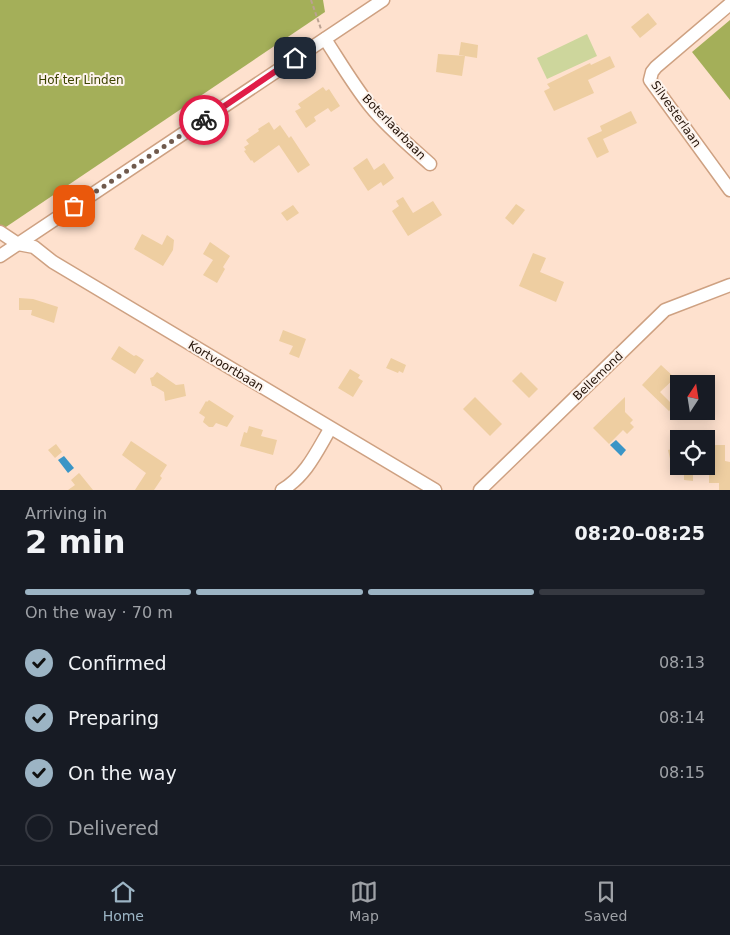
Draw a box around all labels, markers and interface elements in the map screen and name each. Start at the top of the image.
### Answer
pin [274,37,316,79]
icon: home [281,44,309,72]
park label: Hof ter Linden [38,73,124,87]
street label: Silvesterlaan [648,78,704,150]
street label: Boterlaarbaan [359,91,429,163]
courier [179,95,229,145]
icon: bike [190,106,218,134]
pin [53,185,95,227]
icon: bag [60,192,88,220]
street label: Kortvoortbaan [186,338,266,394]
street label: Bellemond [570,349,626,403]
north arrow [670,375,715,420]
map controls [670,375,715,475]
button: locate [670,430,715,475]
text: Arriving in [25,504,107,523]
text: 08:20–08:25 [575,522,705,544]
text: 2 min [25,523,126,561]
text: On the way · 70 m [25,603,173,622]
icon: check [25,649,53,677]
text: Confirmed [68,652,167,674]
text: 08:13 [659,653,705,672]
icon: check [25,704,53,732]
text: Preparing [68,707,159,729]
text: 08:14 [659,708,705,727]
icon: check [25,759,53,787]
text: On the way [68,762,177,784]
text: 08:15 [659,763,705,782]
text: Delivered [68,817,159,839]
tab: Home [103,878,144,924]
tab: Map [349,878,379,924]
tab: Saved [584,878,627,924]

